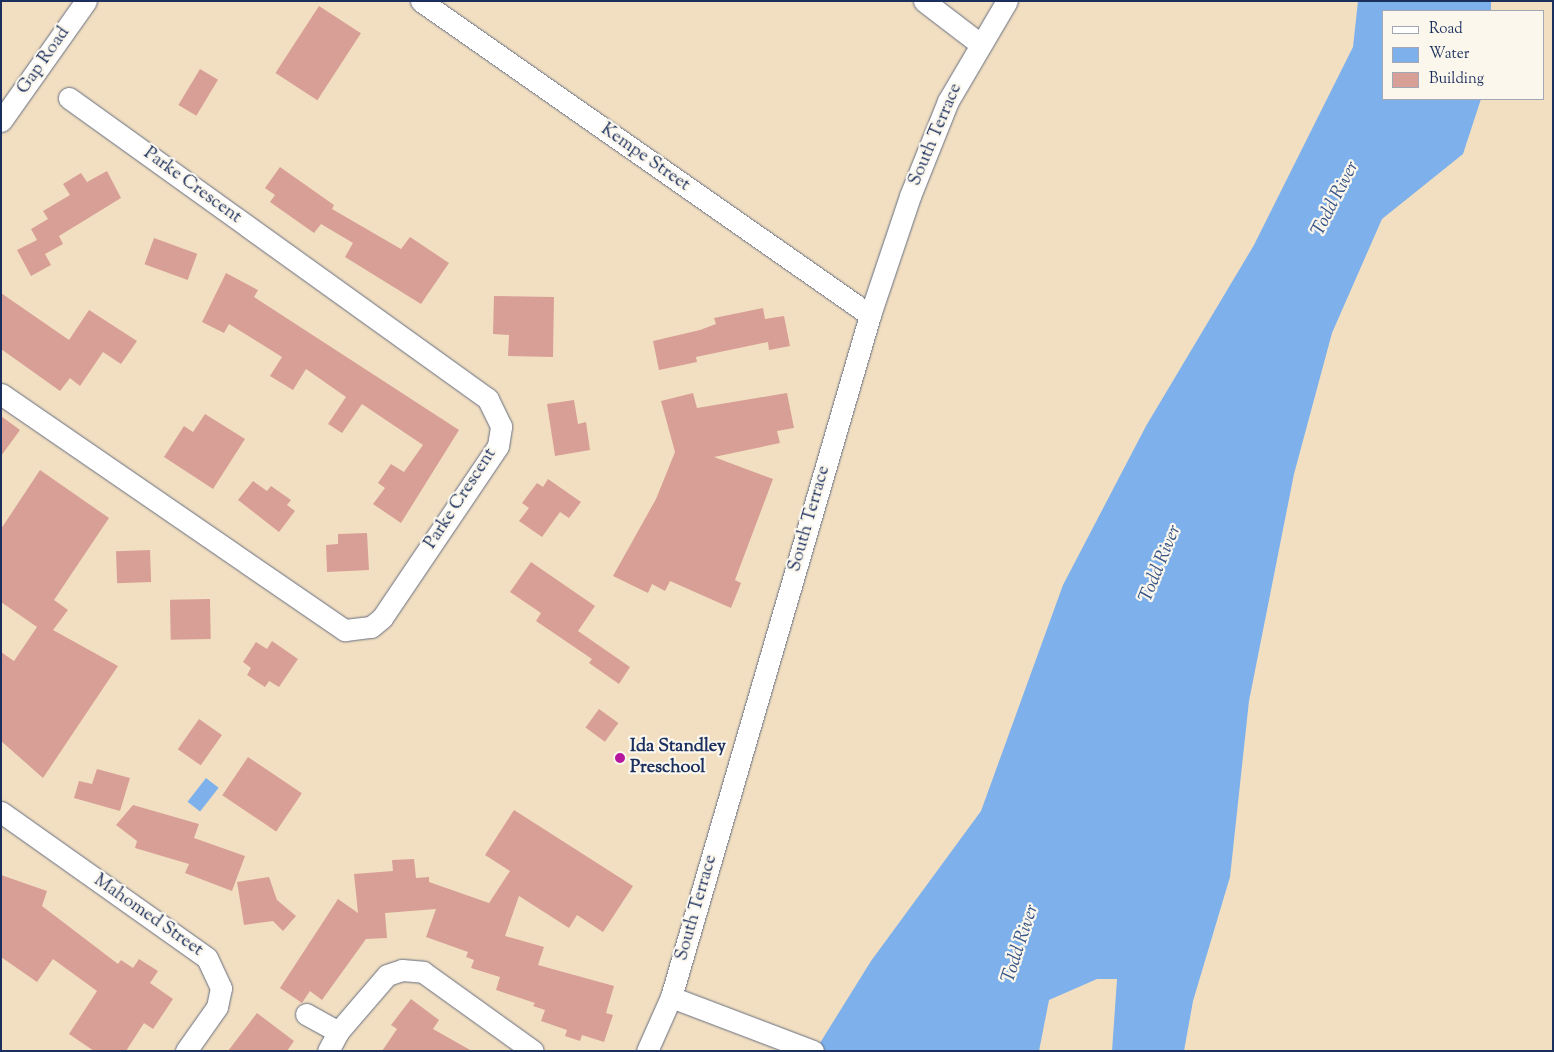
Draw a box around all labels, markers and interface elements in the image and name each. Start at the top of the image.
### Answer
legend [1382,10,1544,100]
text: Road [1429,19,1463,40]
street label: Gap Road [13,23,75,99]
text: Water [1429,44,1469,65]
text: Building [1429,69,1484,90]
street label: South Terrace [905,81,967,189]
street label: Kempe Street [596,119,694,197]
street label: Parke Crescent [139,143,245,229]
water label: Todd River [1307,158,1365,240]
street label: Parke Crescent [420,445,502,553]
street label: South Terrace [785,464,835,574]
water label: Todd River [1135,522,1187,606]
place label: Ida Standley Preschool [630,737,726,780]
marker: Ida Standley Preschool [614,752,626,764]
street label: South Terrace [672,853,722,963]
street label: Mahomed Street [89,870,207,962]
water label: Todd River [998,902,1044,986]

